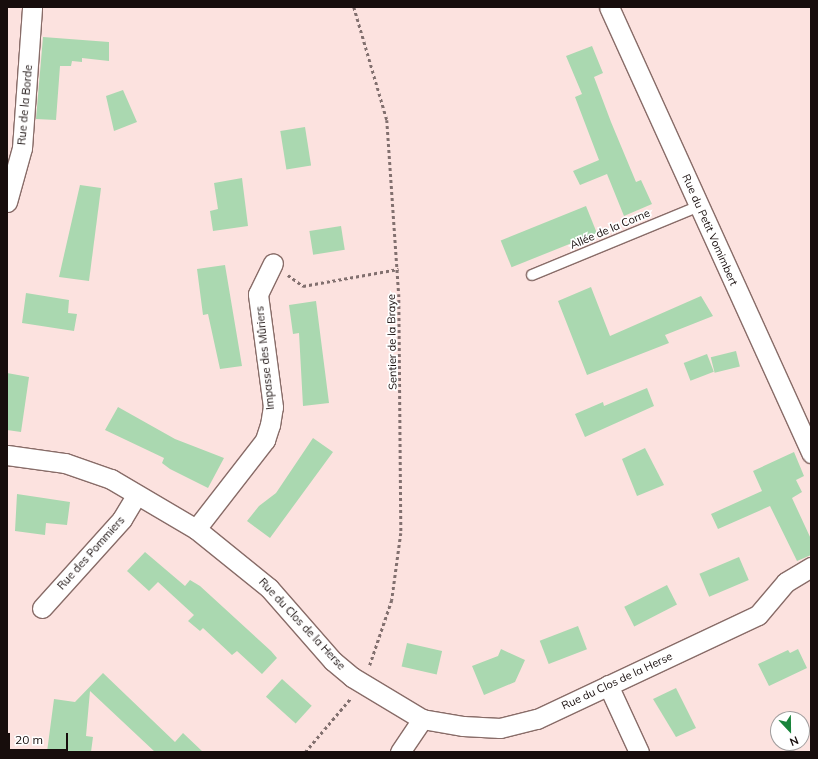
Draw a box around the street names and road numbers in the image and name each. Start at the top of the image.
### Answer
street label: Rue de la Borde [15,64,35,146]
street label: Rue du Petit Vomimbert [679,172,741,288]
street label: Allée de la Corne [568,206,652,252]
street label: Sentier de la Braye [385,294,399,390]
street label: Impasse des Mûriers [253,306,277,410]
street label: Rue des Pommiers [55,514,127,592]
street label: Rue du Clos de la Herse [256,575,348,673]
street label: Rue du Clos de la Herse [560,650,674,712]

